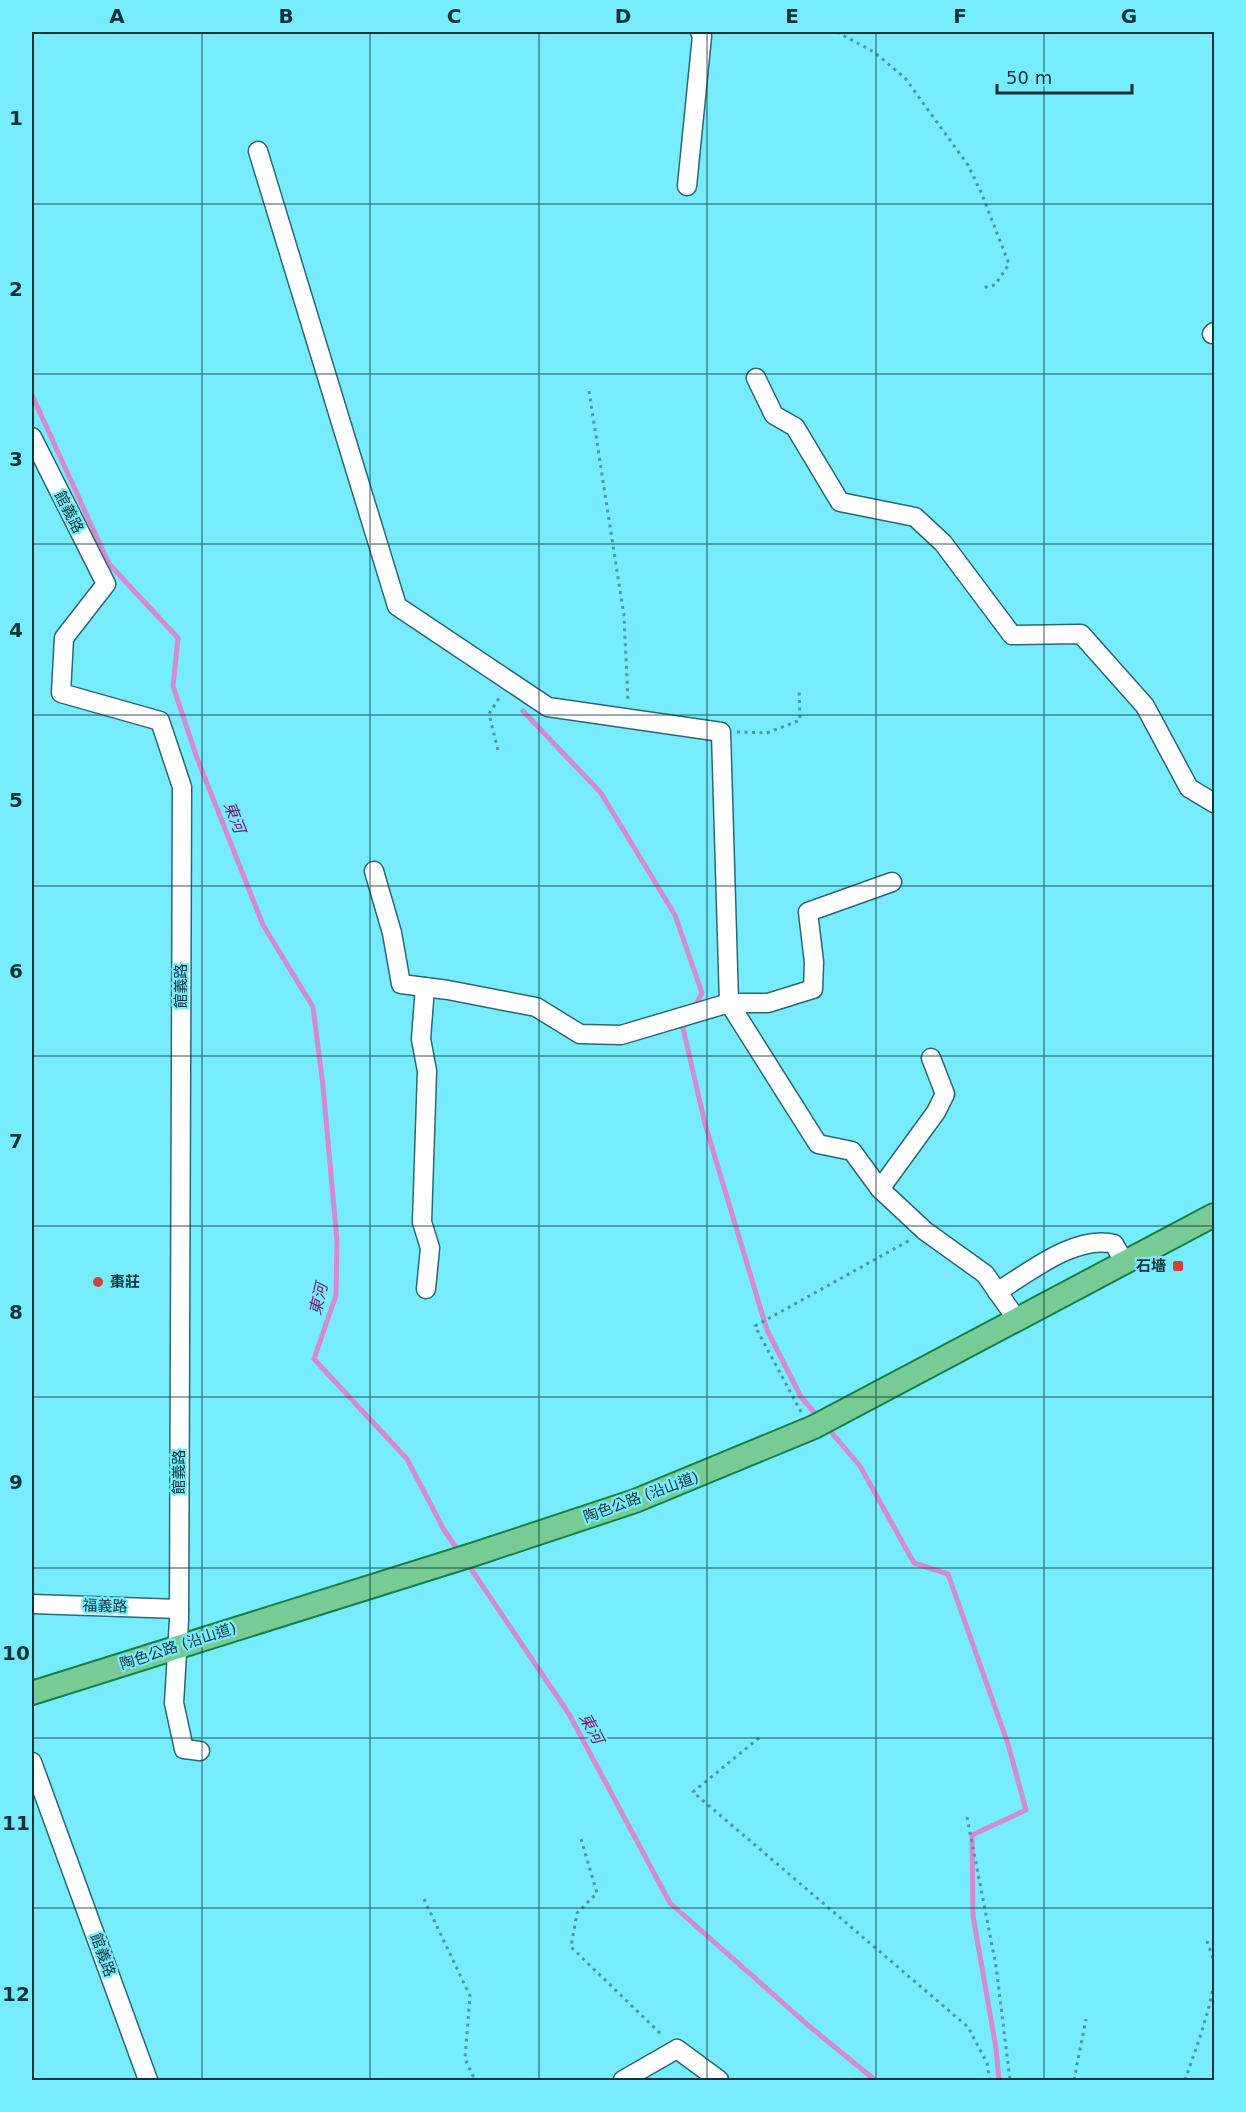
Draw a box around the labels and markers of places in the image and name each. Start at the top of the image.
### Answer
place label: 石墻 [1136,1257,1166,1275]
marker: 石墻 [1171,1259,1185,1273]
place label: 棗莊 [110,1273,140,1291]
marker: 棗莊 [91,1275,105,1289]

